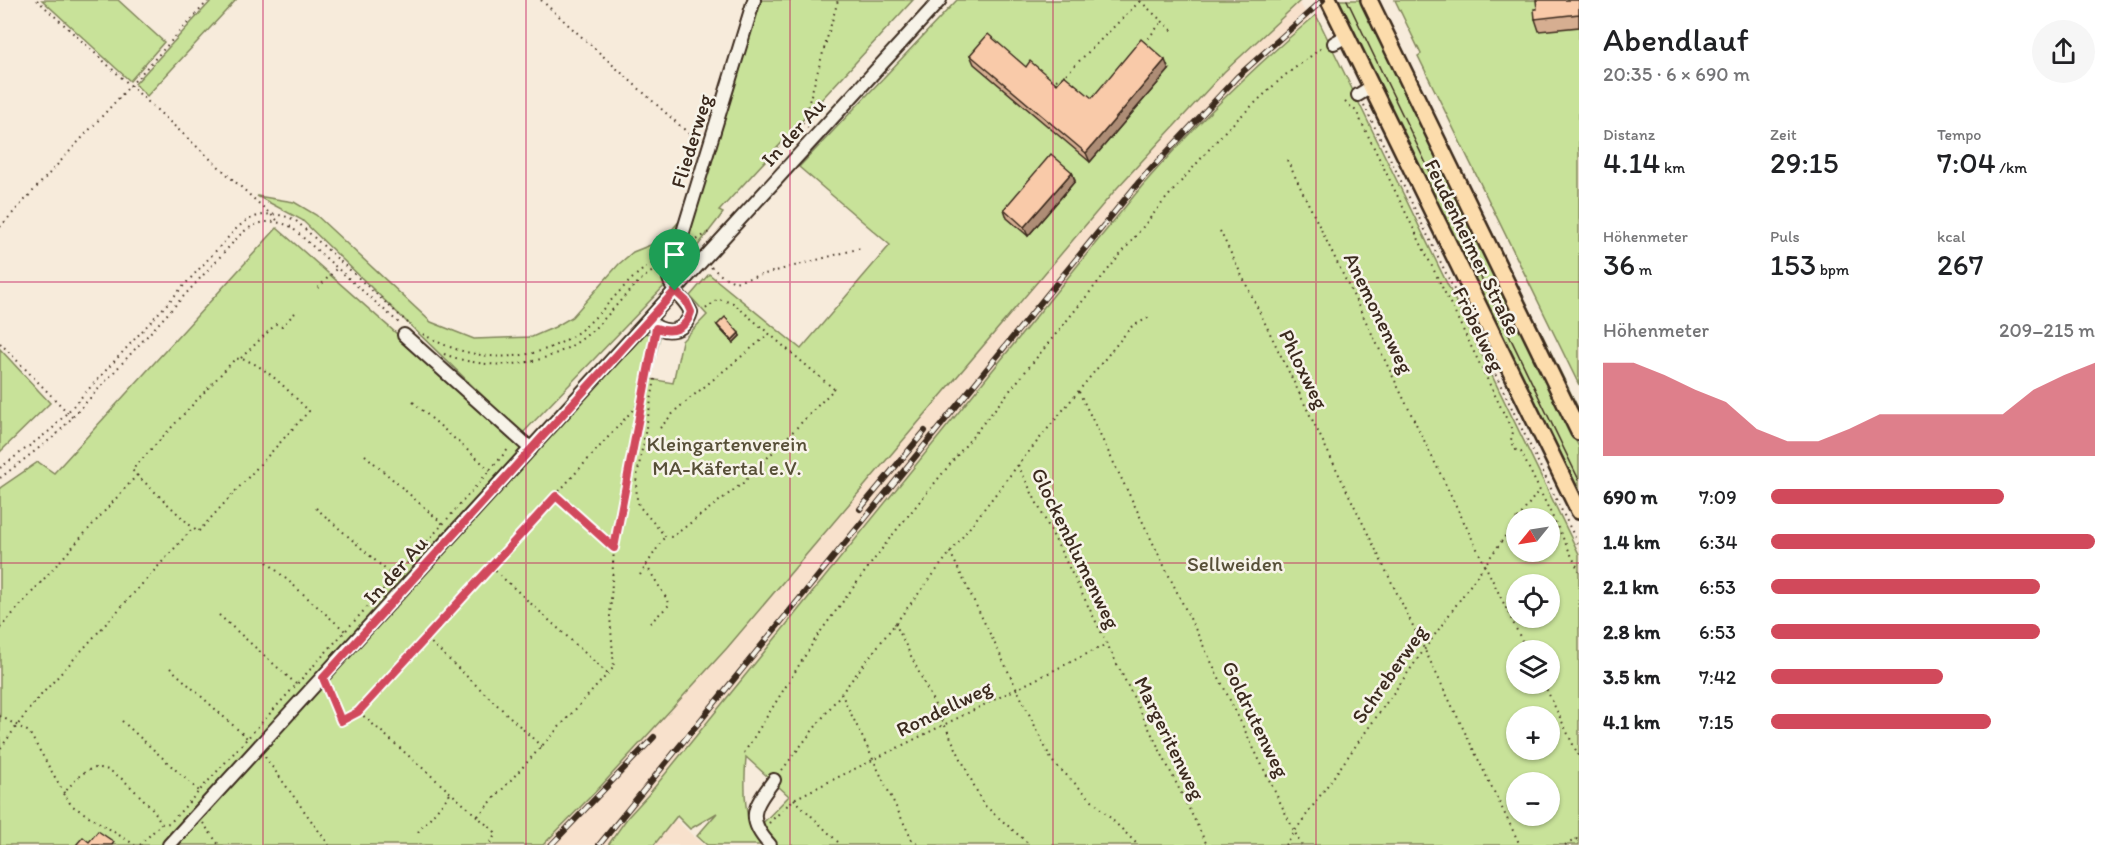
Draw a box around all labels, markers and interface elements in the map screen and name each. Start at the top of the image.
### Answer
text: Abendlauf [1603,20,1749,59]
button: share [2032,20,2095,83]
text: 20:35 · 6 × 690 m [1603,62,1750,86]
street label: Fliederweg [665,91,717,191]
street label: In der Au [756,93,830,171]
text: Distanz [1603,125,1655,144]
text: Zeit [1770,125,1797,144]
text: Tempo [1937,125,1982,144]
text: 4.14 [1603,144,1660,181]
text: 29:15 [1770,144,1839,181]
text: 7:04 [1937,144,1996,181]
street label: Feudenheimer Straße [1419,155,1527,339]
text: km [1660,158,1685,177]
text: /km [1996,158,2027,177]
text: Höhenmeter [1603,227,1688,246]
text: Puls [1770,227,1800,246]
text: kcal [1937,227,1965,246]
pin [649,229,700,291]
icon: arrive [658,238,691,271]
text: 36 [1603,246,1635,283]
text: 153 [1770,246,1816,283]
text: 267 [1937,246,1984,283]
street label: Anemonenweg [1339,248,1419,378]
text: m [1635,260,1652,279]
text: bpm [1816,260,1849,279]
street label: Fröbelweg [1448,282,1510,376]
text: Höhenmeter [1603,318,1709,342]
text: 209–215 m [1999,318,2095,342]
street label: Phloxweg [1274,325,1334,413]
park label: Kleingartenverein MA-Käfertal e.V. [647,431,807,480]
street label: Glockenblumenweg [1026,463,1126,633]
text: 690 m [1603,485,1658,509]
text: 7:09 [1699,485,1737,509]
north arrow [1506,508,1560,562]
map controls [1506,508,1560,826]
text: 1.4 km [1603,530,1660,554]
text: 6:34 [1699,530,1737,554]
street label: In der Au [358,531,432,609]
park label: Sellweiden [1187,551,1283,576]
button: locate [1506,574,1560,628]
text: 2.1 km [1603,575,1659,599]
text: 6:53 [1699,575,1736,599]
street label: Schreberweg [1346,620,1432,728]
text: 2.8 km [1603,620,1660,644]
text: 6:53 [1699,620,1736,644]
button: layers [1506,640,1560,694]
street label: Goldrutenweg [1217,657,1295,782]
text: 3.5 km [1603,665,1660,689]
text: 7:42 [1699,665,1736,689]
street label: Margeritenweg [1129,672,1211,804]
street label: Rondellweg [892,674,996,742]
button: + [1506,706,1560,760]
text: 4.1 km [1603,710,1660,734]
text: 7:15 [1699,710,1734,734]
button: − [1506,772,1560,826]

